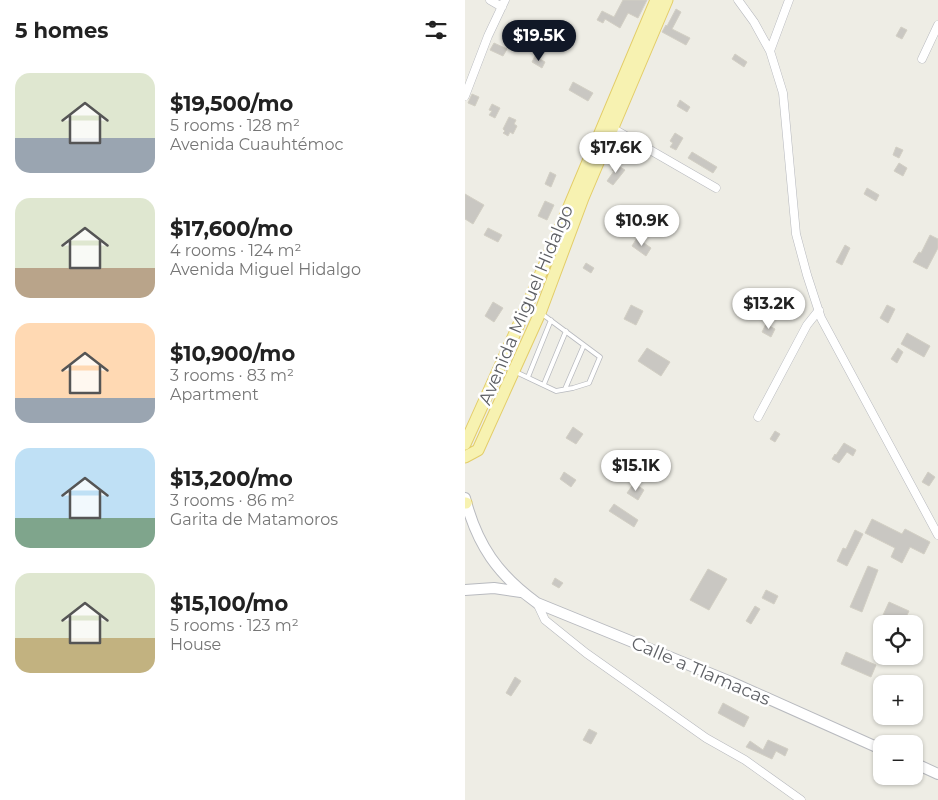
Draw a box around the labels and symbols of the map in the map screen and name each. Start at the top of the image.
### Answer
pin: $19.5K [498,20,580,62]
pin: $17.6K [575,132,657,174]
street label: Avenida Miguel Hidalgo [474,202,578,408]
pin: $10.9K [601,204,683,247]
pin: $13.2K [728,288,810,330]
pin: $15.1K [595,450,677,492]
street label: Calle a Tlamacas [628,632,774,710]

